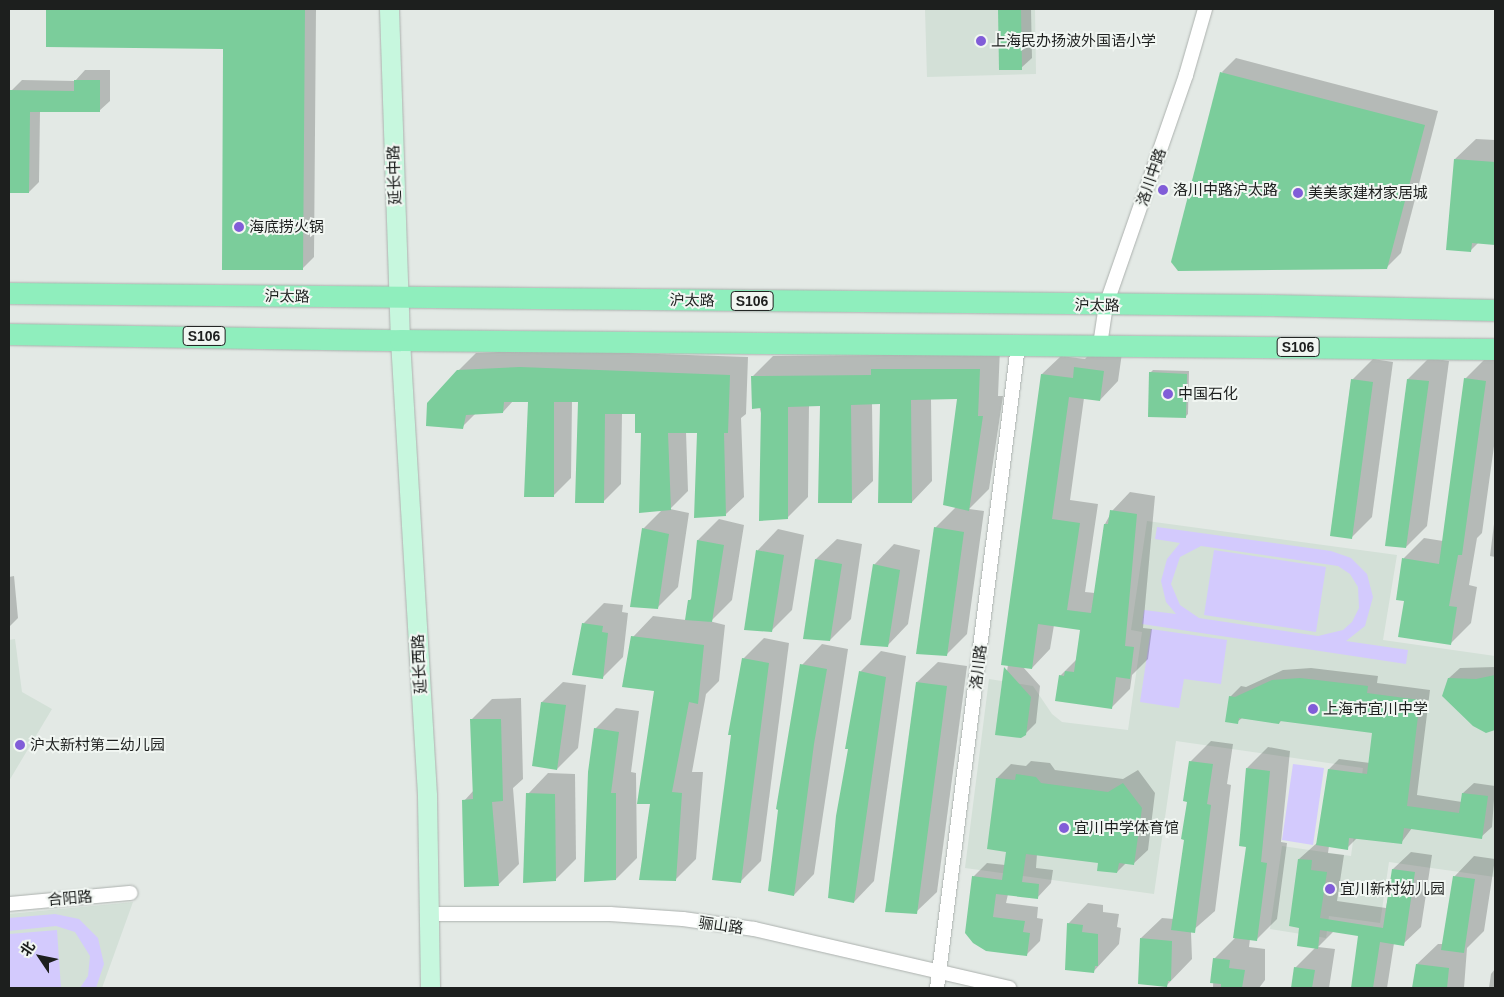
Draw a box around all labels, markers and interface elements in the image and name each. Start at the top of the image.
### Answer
place label: 上海民办扬波外国语小学 [991,32,1156,50]
marker: 上海民办扬波外国语小学 [975,35,987,47]
street label: 延长中路 [384,145,404,205]
street label: 洛川中路 [1133,146,1169,208]
place label: 洛川中路沪太路 [1173,181,1278,199]
marker: 洛川中路沪太路 [1157,184,1169,196]
place label: 美美家建材家居城 [1308,184,1428,202]
marker: 美美家建材家居城 [1292,187,1304,199]
place label: 海底捞火锅 [249,218,324,236]
marker: 海底捞火锅 [233,221,245,233]
street label: 沪太路 [264,287,310,305]
road number: S106 [730,290,774,312]
street label: 沪太路 [669,291,715,309]
street label: 沪太路 [1074,296,1120,314]
road number: S106 [182,324,226,348]
road number: S106 [1276,336,1320,358]
place label: 中国石化 [1178,385,1238,403]
marker: 中国石化 [1162,388,1174,400]
street label: 延长西路 [408,634,430,694]
street label: 洛川路 [966,644,990,690]
place label: 上海市宜川中学 [1323,700,1428,718]
marker: 上海市宜川中学 [1307,703,1319,715]
place label: 沪太新村第二幼儿园 [30,736,165,754]
marker: 沪太新村第二幼儿园 [14,739,26,751]
place label: 宜川中学体育馆 [1074,819,1179,837]
marker: 宜川中学体育馆 [1058,822,1070,834]
place label: 宜川新村幼儿园 [1340,880,1445,898]
marker: 宜川新村幼儿园 [1324,883,1336,895]
street label: 合阳路 [47,887,93,909]
street label: 骊山路 [697,913,745,937]
north arrow [15,932,65,982]
text: 北 [17,938,38,959]

